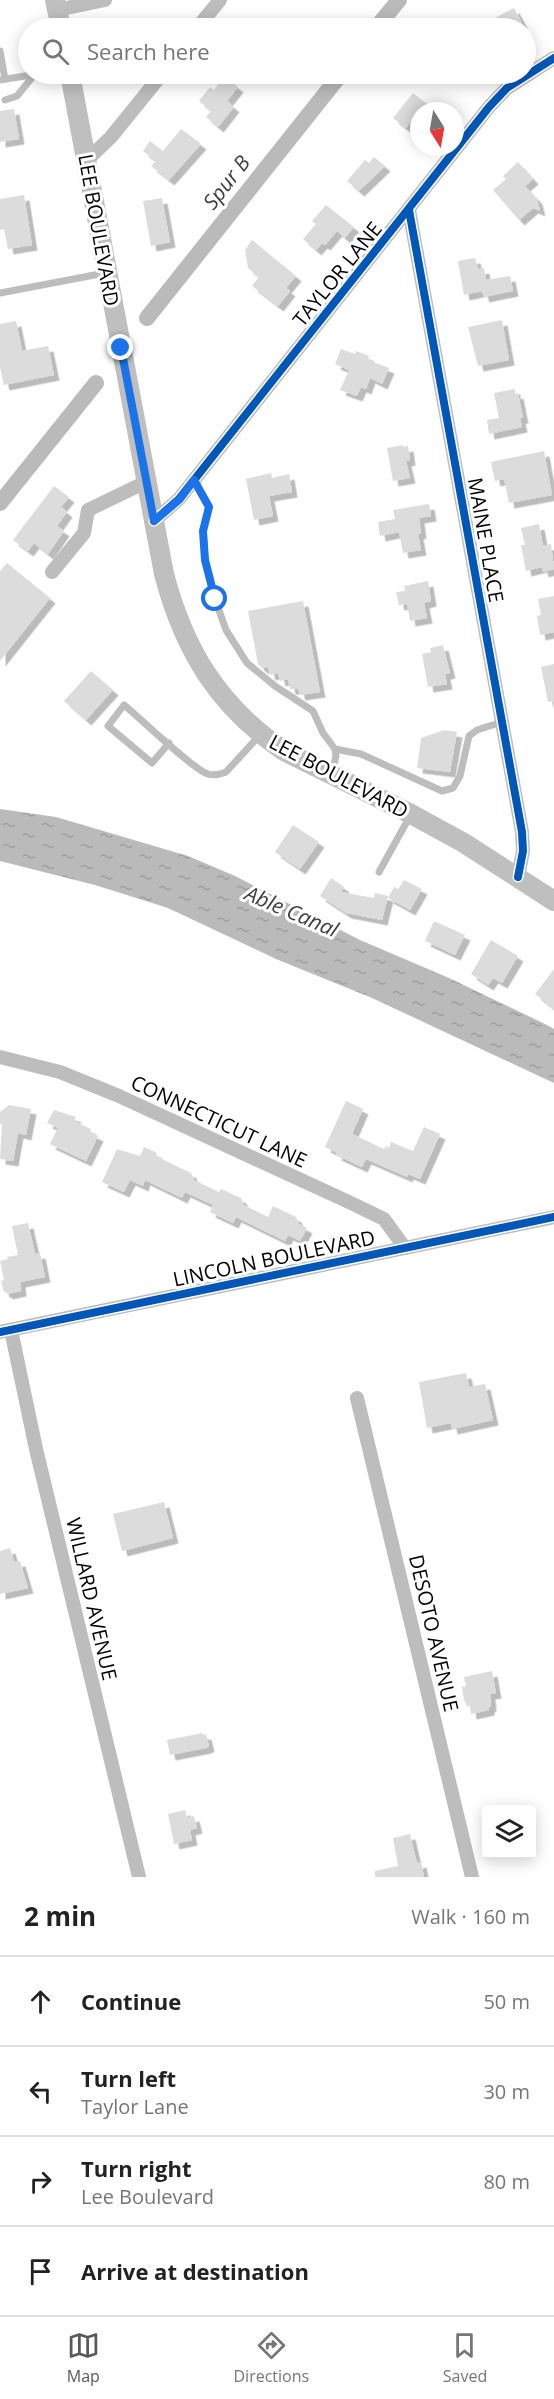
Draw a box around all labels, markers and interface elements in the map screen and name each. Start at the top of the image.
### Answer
search box [18,18,536,84]
icon: search [39,35,72,68]
text: Search here [87,36,210,66]
north arrow [410,102,464,156]
water label: Spur B [196,149,256,215]
street label: LEE BOULEVARD [72,152,126,308]
street label: TAYLOR LANE [286,216,388,332]
route end [107,334,133,360]
street label: MAINE PLACE [462,475,510,605]
route start [201,585,227,611]
street label: LEE BOULEVARD [265,728,413,824]
water label: Able Canal [239,878,343,943]
street label: CONNECTICUT LANE [127,1068,311,1174]
street label: LINCOLN BOULEVARD [170,1223,378,1293]
street label: WILLARD AVENUE [60,1515,124,1683]
street label: DESOTO AVENUE [403,1552,465,1714]
map controls [482,1805,536,1859]
button: layers [482,1805,536,1859]
text: 2 min [24,1898,96,1934]
text: Walk · 160 m [411,1903,530,1930]
icon: ahead [24,1985,57,2018]
text: Continue [81,1986,181,2016]
text: 50 m [483,1988,530,2015]
text: Turn left [81,2063,176,2093]
icon: left [24,2075,57,2108]
text: 30 m [483,2078,530,2105]
text: Taylor Lane [81,2093,189,2120]
text: Turn right [81,2153,192,2183]
icon: right [24,2165,57,2198]
text: 80 m [483,2168,530,2195]
text: Lee Boulevard [81,2183,214,2210]
icon: arrive [24,2255,57,2288]
text: Arrive at destination [81,2256,309,2286]
tab: Map [67,2329,100,2387]
tab: Directions [233,2329,309,2387]
tab: Saved [443,2329,487,2387]

